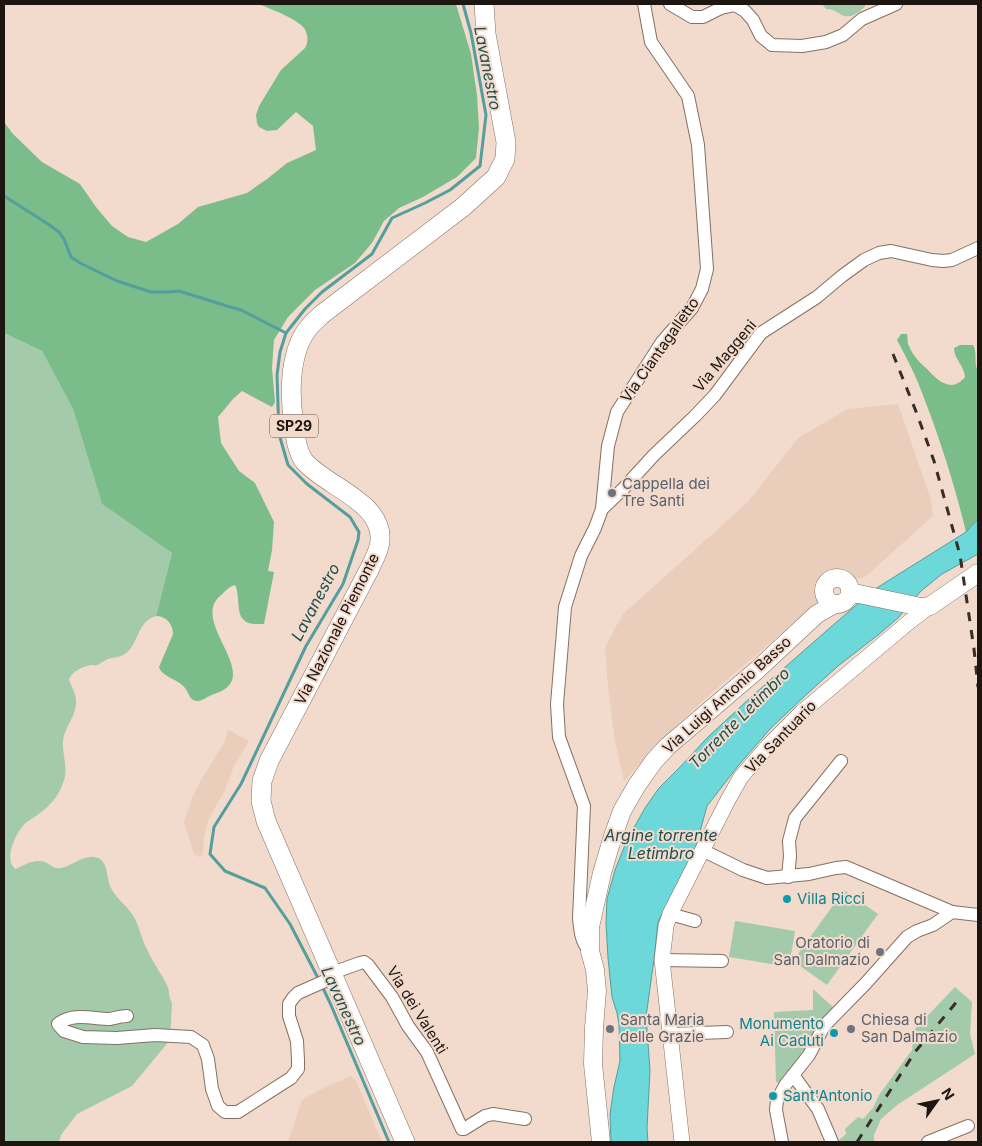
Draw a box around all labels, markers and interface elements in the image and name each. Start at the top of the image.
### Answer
water label: Lavanestro [470,24,506,112]
street label: Via Ciantagalletto [616,294,703,406]
street label: Via Maggeni [689,316,760,396]
road number: SP29 [270,414,318,438]
place label: Cappella dei Tre Santi [622,474,710,510]
marker: Cappella dei Tre Santi [606,487,618,499]
street label: Via Nazionale Piemonte [290,550,383,708]
water label: Lavanestro [286,560,344,644]
street label: Via Luigi Antonio Basso [658,632,795,757]
water label: Torrente Letimbro [684,663,794,773]
street label: Via Santuario [741,696,820,777]
water label: Argine torrente Letimbro [603,825,718,863]
place label: Villa Ricci [797,889,865,908]
marker: Villa Ricci [781,893,793,905]
place label: Oratorio di San Dalmazio [774,933,870,969]
marker: Oratorio di San Dalmazio [874,946,886,958]
street label: Via dei Valenti [383,962,452,1057]
water label: Lavanestro [317,963,371,1049]
place label: Santa Maria delle Grazie [620,1010,704,1046]
place label: Chiesa di San Dalmazio [861,1010,957,1046]
place label: Monumento Ai Caduti [739,1014,824,1050]
marker: Santa Maria delle Grazie [604,1023,616,1035]
marker: Chiesa di San Dalmazio [845,1023,857,1035]
marker: Monumento Ai Caduti [828,1027,840,1039]
north arrow [912,1076,962,1126]
text: N [938,1085,958,1103]
place label: Sant'Antonio [783,1086,873,1105]
marker: Sant'Antonio [767,1090,779,1102]

